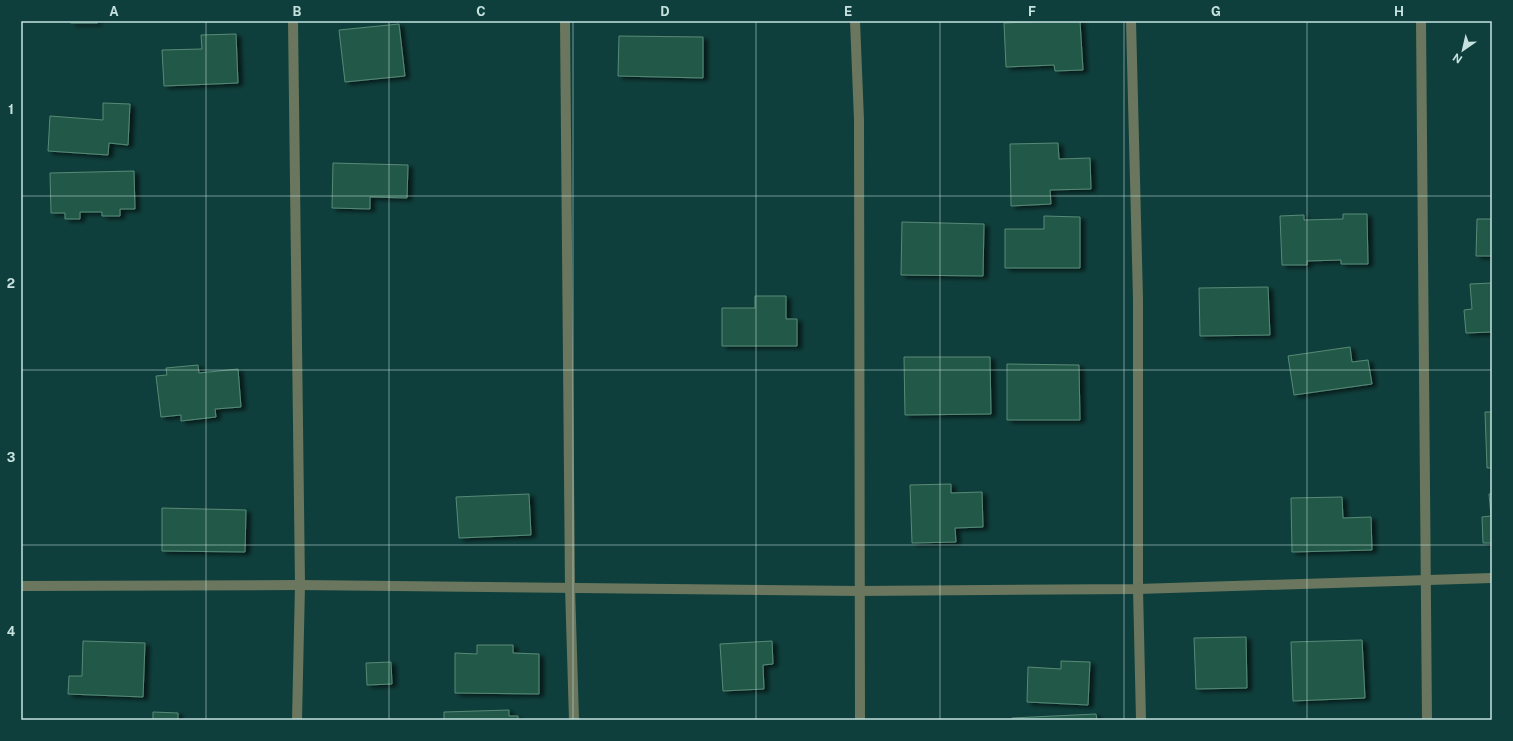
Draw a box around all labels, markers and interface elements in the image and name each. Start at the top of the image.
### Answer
text: A [109,4,119,19]
text: B [293,4,302,19]
text: C [476,4,486,19]
text: D [660,4,670,19]
text: E [844,4,852,19]
text: F [1028,4,1036,19]
text: G [1211,4,1221,19]
text: H [1394,4,1404,19]
north arrow [1443,30,1483,70]
text: N [1450,51,1464,66]
text: 1 [8,102,14,117]
text: 2 [7,276,15,291]
text: 3 [7,450,16,465]
text: 4 [7,624,16,639]

